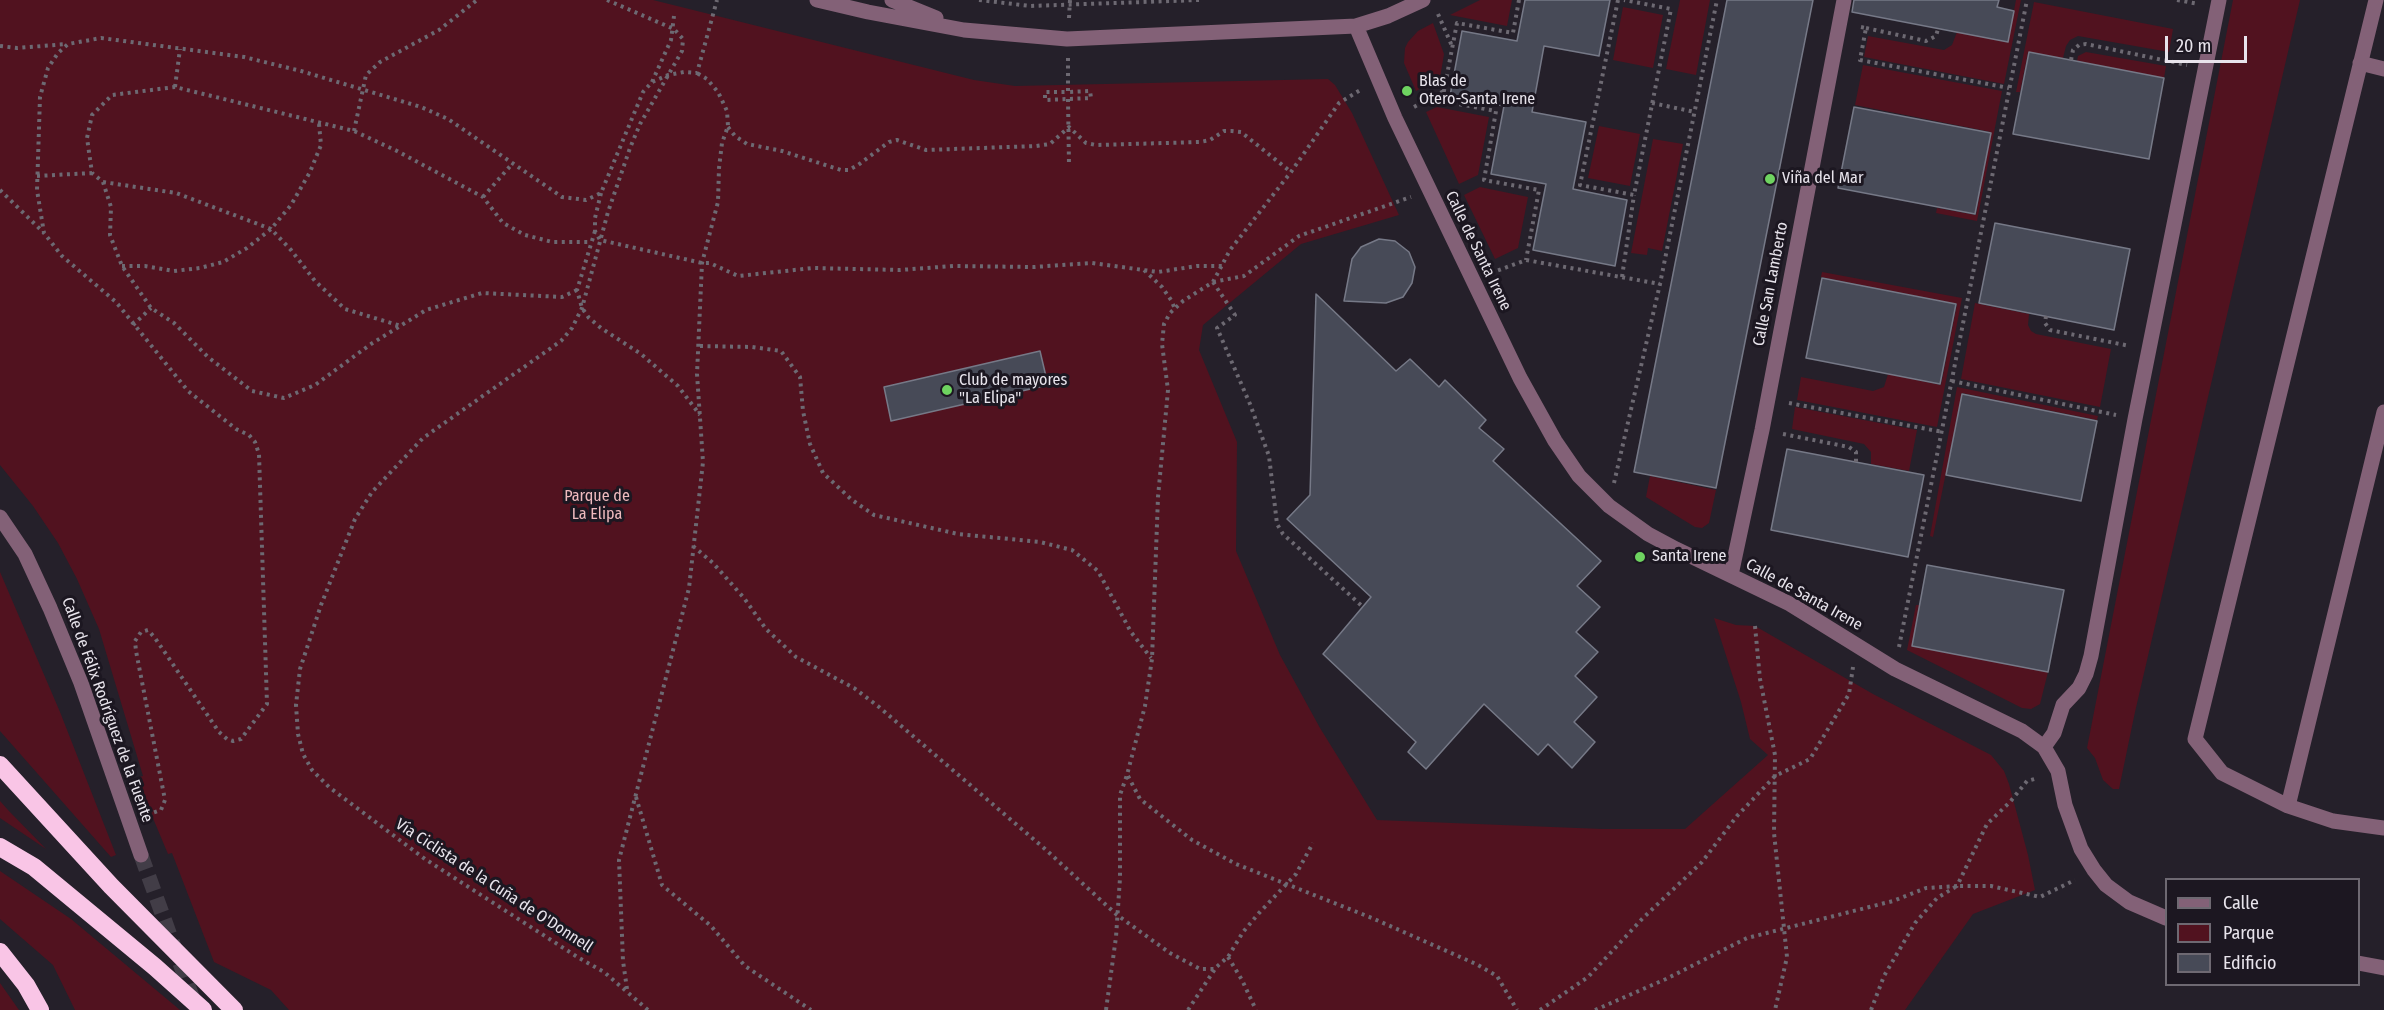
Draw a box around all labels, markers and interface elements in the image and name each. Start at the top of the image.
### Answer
scale bar [2168,24,2250,62]
text: 20 m [2176,35,2211,57]
place label: Blas de Otero-Santa Irene [1419,72,1535,110]
marker: Blas de Otero-Santa Irene [1400,84,1414,98]
place label: Viña del Mar [1782,169,1863,189]
marker: Viña del Mar [1763,172,1777,186]
street label: Calle de Santa Irene [1441,188,1515,314]
street label: Calle San Lamberto [1750,220,1792,348]
place label: Club de mayores "La Elipa" [959,371,1067,409]
marker: Club de mayores "La Elipa" [940,383,954,397]
park label: Parque de La Elipa [564,487,630,525]
place label: Santa Irene [1652,547,1726,567]
marker: Santa Irene [1633,550,1647,564]
street label: Calle de Santa Irene [1742,555,1866,635]
street label: Calle de Félix Rodríguez de la Fuente [57,595,157,825]
street label: Vía Ciclista de la Cuña de O'Donnell [392,815,596,957]
legend [2165,878,2360,986]
text: Calle [2223,892,2259,914]
text: Parque [2223,922,2274,944]
text: Edificio [2223,952,2276,974]

